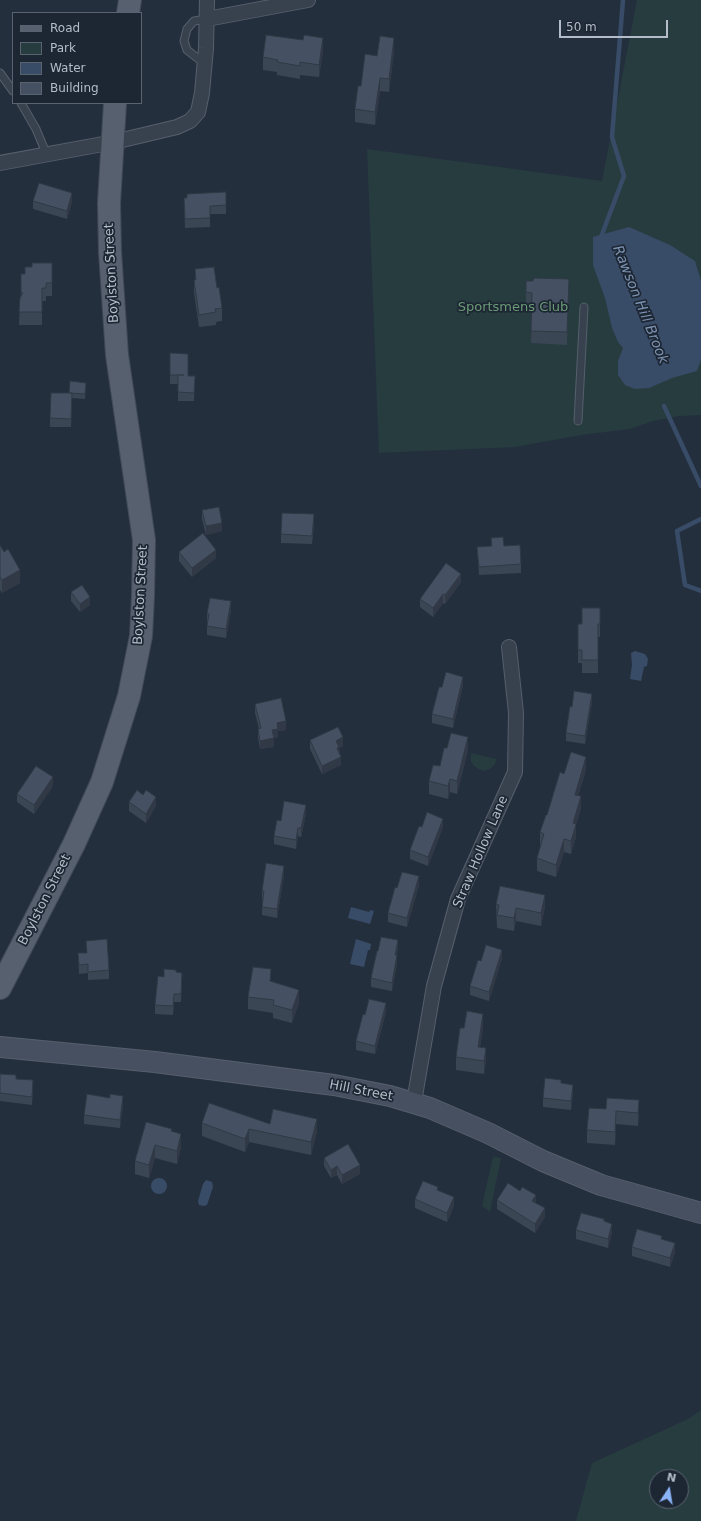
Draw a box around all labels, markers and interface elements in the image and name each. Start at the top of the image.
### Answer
legend [12,12,142,104]
scale bar [561,12,670,38]
text: 50 m [566,20,597,34]
text: Road [50,21,80,35]
text: Park [50,41,76,55]
text: Water [50,61,85,75]
text: Building [50,81,99,95]
street label: Boylston Street [102,223,122,323]
water label: Rawson Hill Brook [609,243,671,367]
park label: Sportsmens Club [458,300,568,316]
street label: Boylston Street [131,545,151,645]
street label: Straw Hollow Lane [450,793,512,911]
street label: Boylston Street [15,852,75,948]
street label: Hill Street [328,1077,394,1105]
north arrow [649,1469,689,1509]
text: N [666,1470,677,1485]

